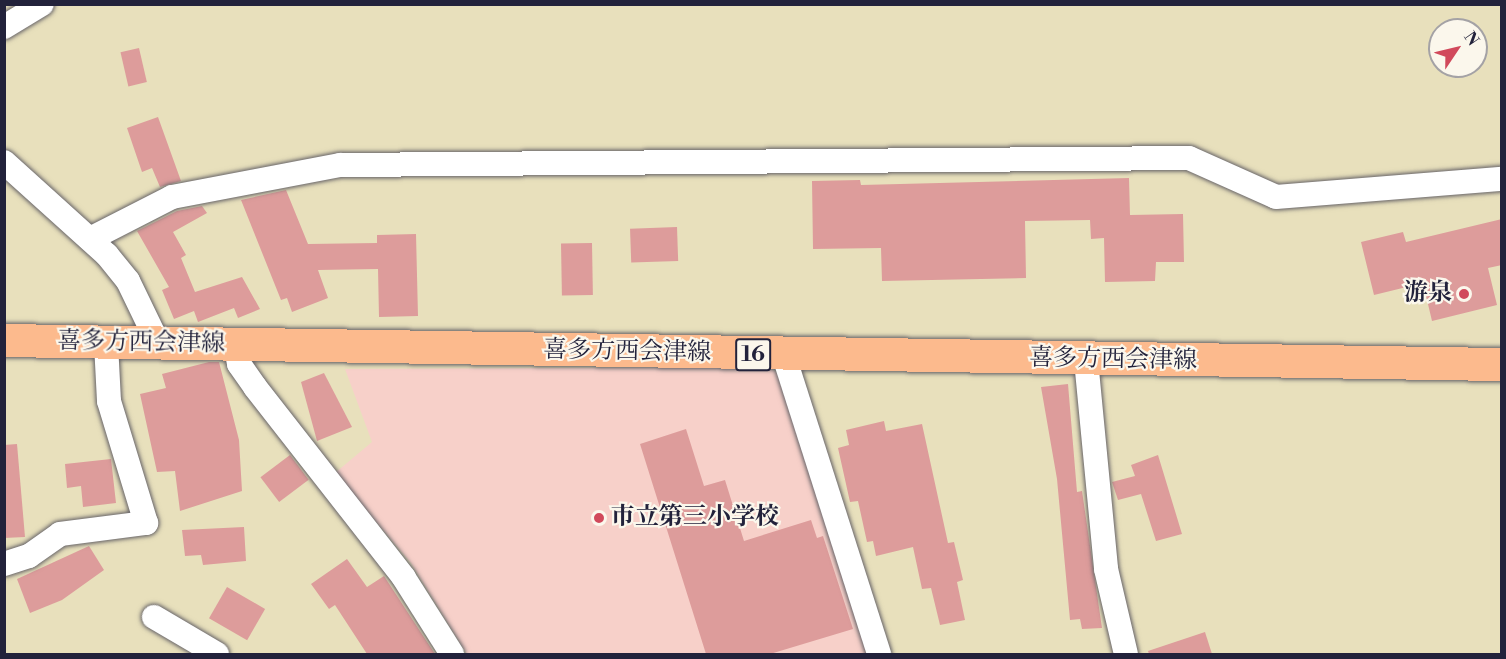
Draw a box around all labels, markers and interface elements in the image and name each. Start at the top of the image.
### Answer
north arrow [1428,18,1488,78]
text: N [1459,28,1483,50]
place label: 游泉 [1404,280,1452,308]
marker: 游泉 [1457,287,1471,301]
street label: 喜多方西会津線 [57,327,225,359]
street label: 喜多方西会津線 [543,336,711,368]
road number: 16 [735,336,771,374]
street label: 喜多方西会津線 [1029,344,1197,376]
place label: 市立第三小学校 [611,504,779,532]
marker: 市立第三小学校 [592,511,606,525]

